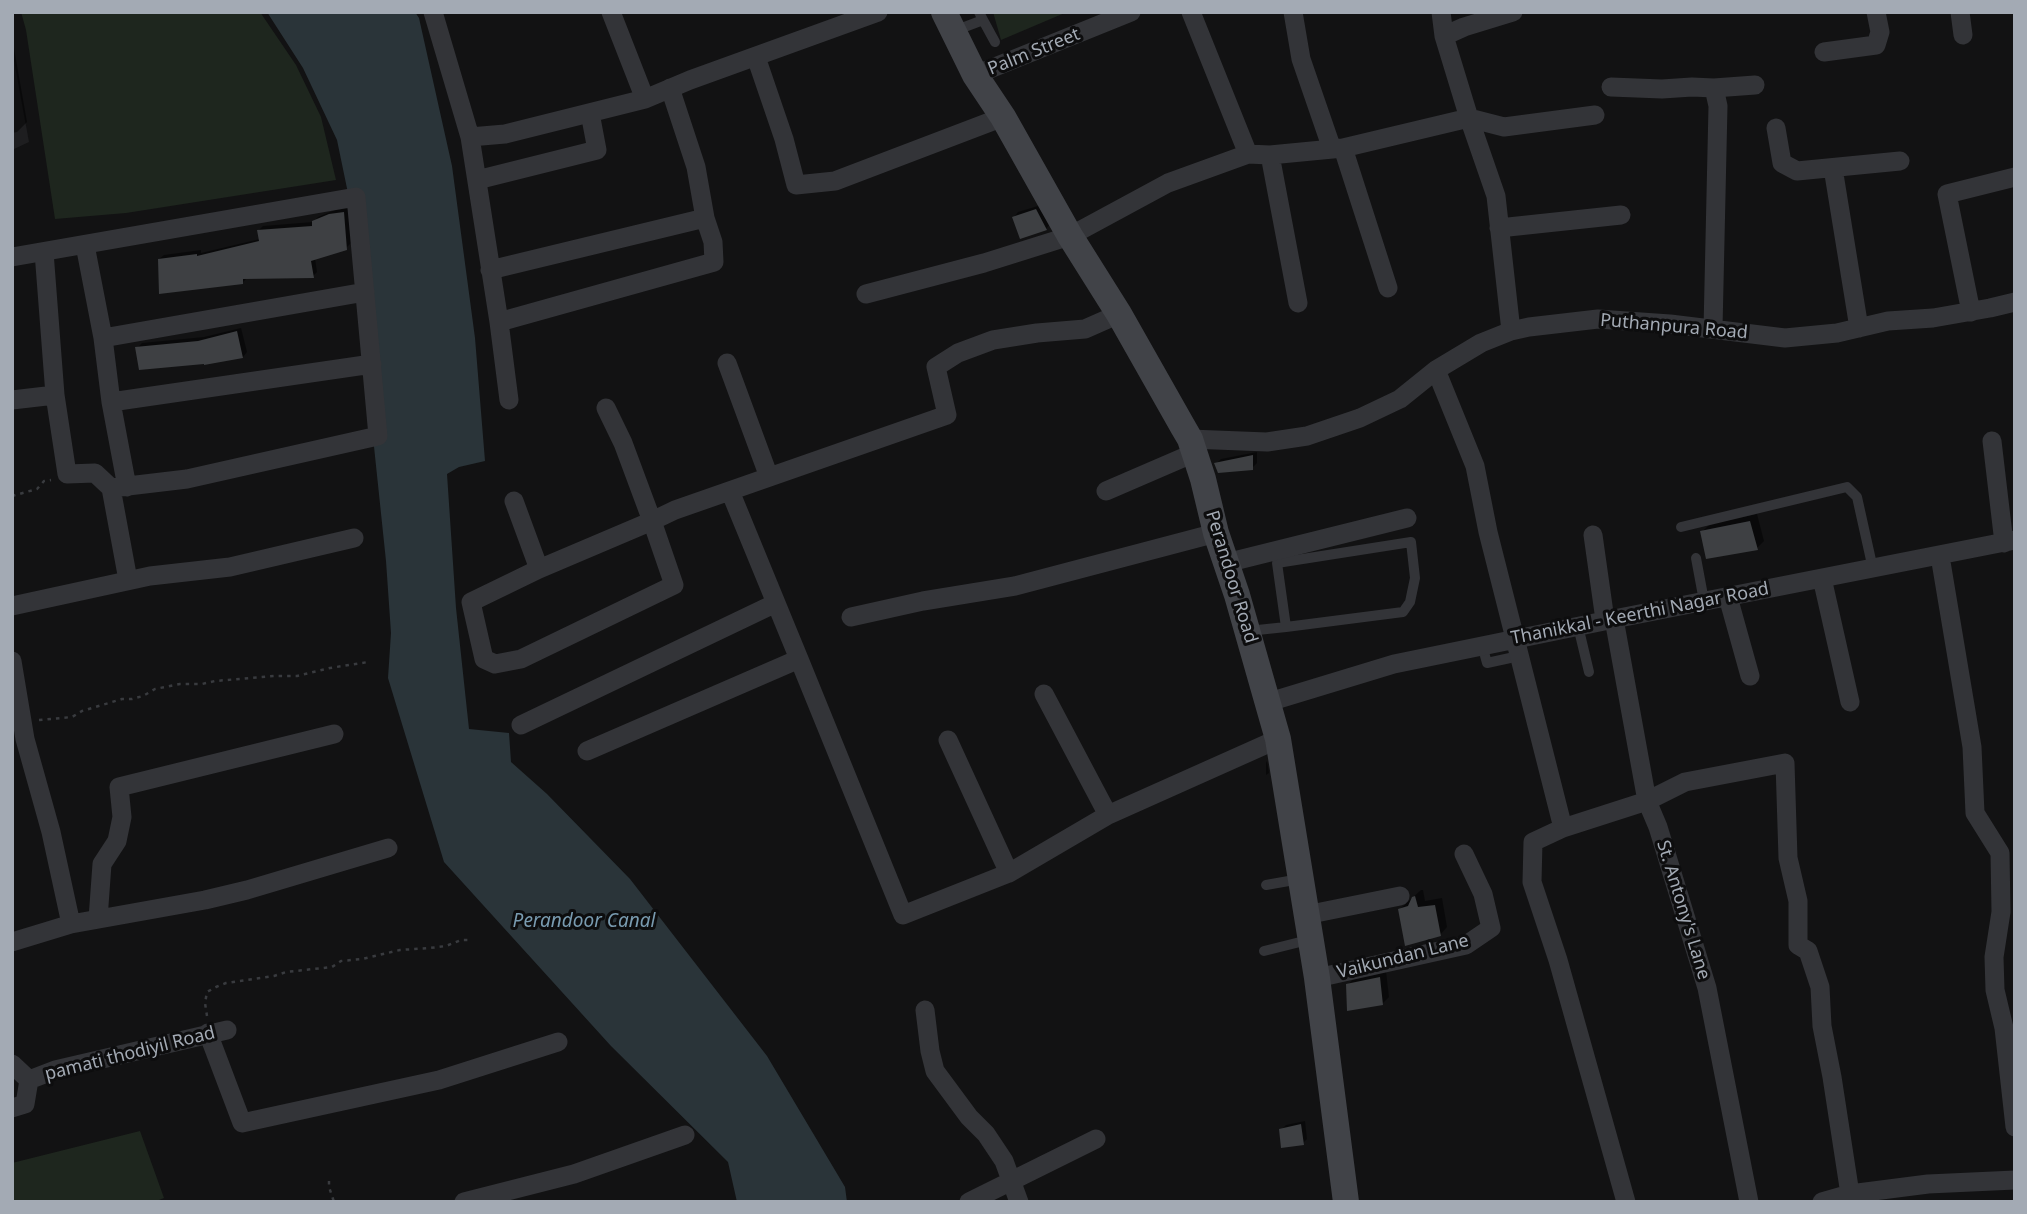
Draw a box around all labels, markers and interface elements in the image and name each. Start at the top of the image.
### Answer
street label: Palm Street [985,24,1083,80]
street label: Puthanpura Road [1599,310,1749,344]
street label: Perandoor Road [1201,508,1261,646]
street label: Thanikkal - Keerthi Nagar Road [1509,578,1771,650]
street label: St. Antony's Lane [1652,838,1714,982]
water label: Perandoor Canal [513,911,655,933]
street label: Vaikundan Lane [1335,930,1471,984]
street label: pamati thodiyil Road [43,1022,217,1086]

